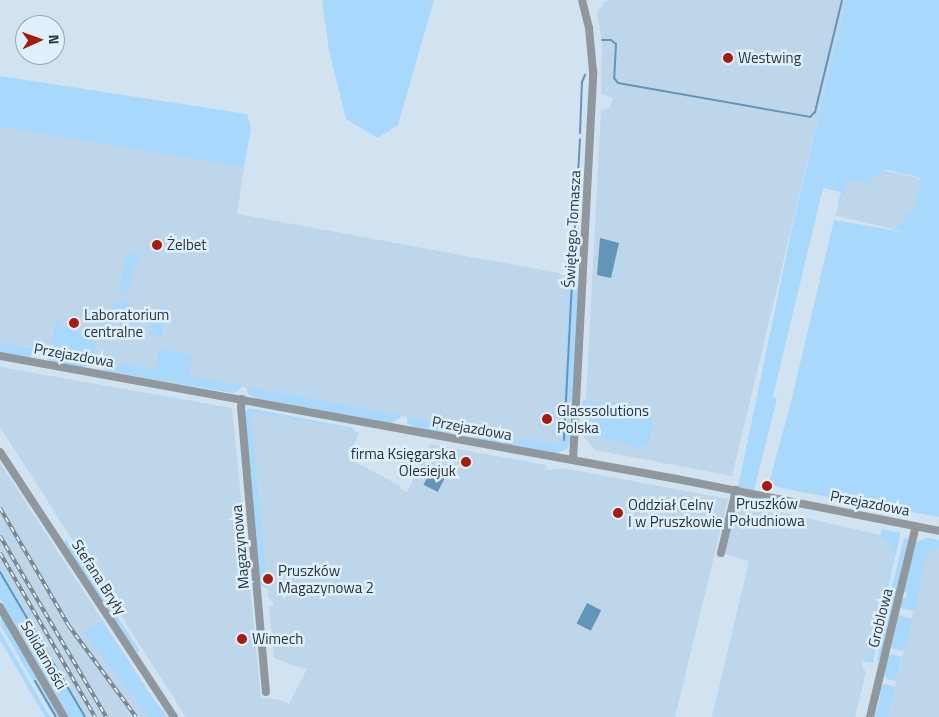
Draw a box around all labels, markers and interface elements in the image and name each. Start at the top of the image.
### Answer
north arrow [15,15,65,65]
text: N [44,34,65,45]
place label: Westwing [738,49,801,67]
marker: Westwing [722,52,734,64]
street label: Świętego Tomasza [560,170,584,288]
place label: Żelbet [167,236,207,254]
marker: Żelbet [151,239,163,251]
place label: Laboratorium centralne [84,305,169,340]
marker: Laboratorium centralne [68,317,80,329]
street label: Przejazdowa [33,339,115,371]
place label: Glasssolutions Polska [557,401,649,436]
street label: Przejazdowa [431,412,513,444]
marker: Glasssolutions Polska [541,413,553,425]
place label: firma Księgarska Olesiejuk [351,444,456,479]
marker: firma Księgarska Olesiejuk [460,456,472,468]
marker: Pruszków Południowa [761,480,773,492]
street label: Przejazdowa [829,486,911,520]
place label: Pruszków Południowa [729,494,805,529]
place label: Oddział Celny I w Pruszkowie [628,495,723,530]
street label: Magazynowa [227,504,253,590]
marker: Oddział Celny I w Pruszkowie [612,507,624,519]
street label: Stefana Bryły [68,536,130,618]
place label: Pruszków Magazynowa 2 [278,561,374,596]
marker: Pruszków Magazynowa 2 [262,573,274,585]
street label: Groblowa [864,587,896,649]
street label: Solidarności [17,617,71,693]
place label: Wimech [252,630,303,648]
marker: Wimech [236,633,248,645]

